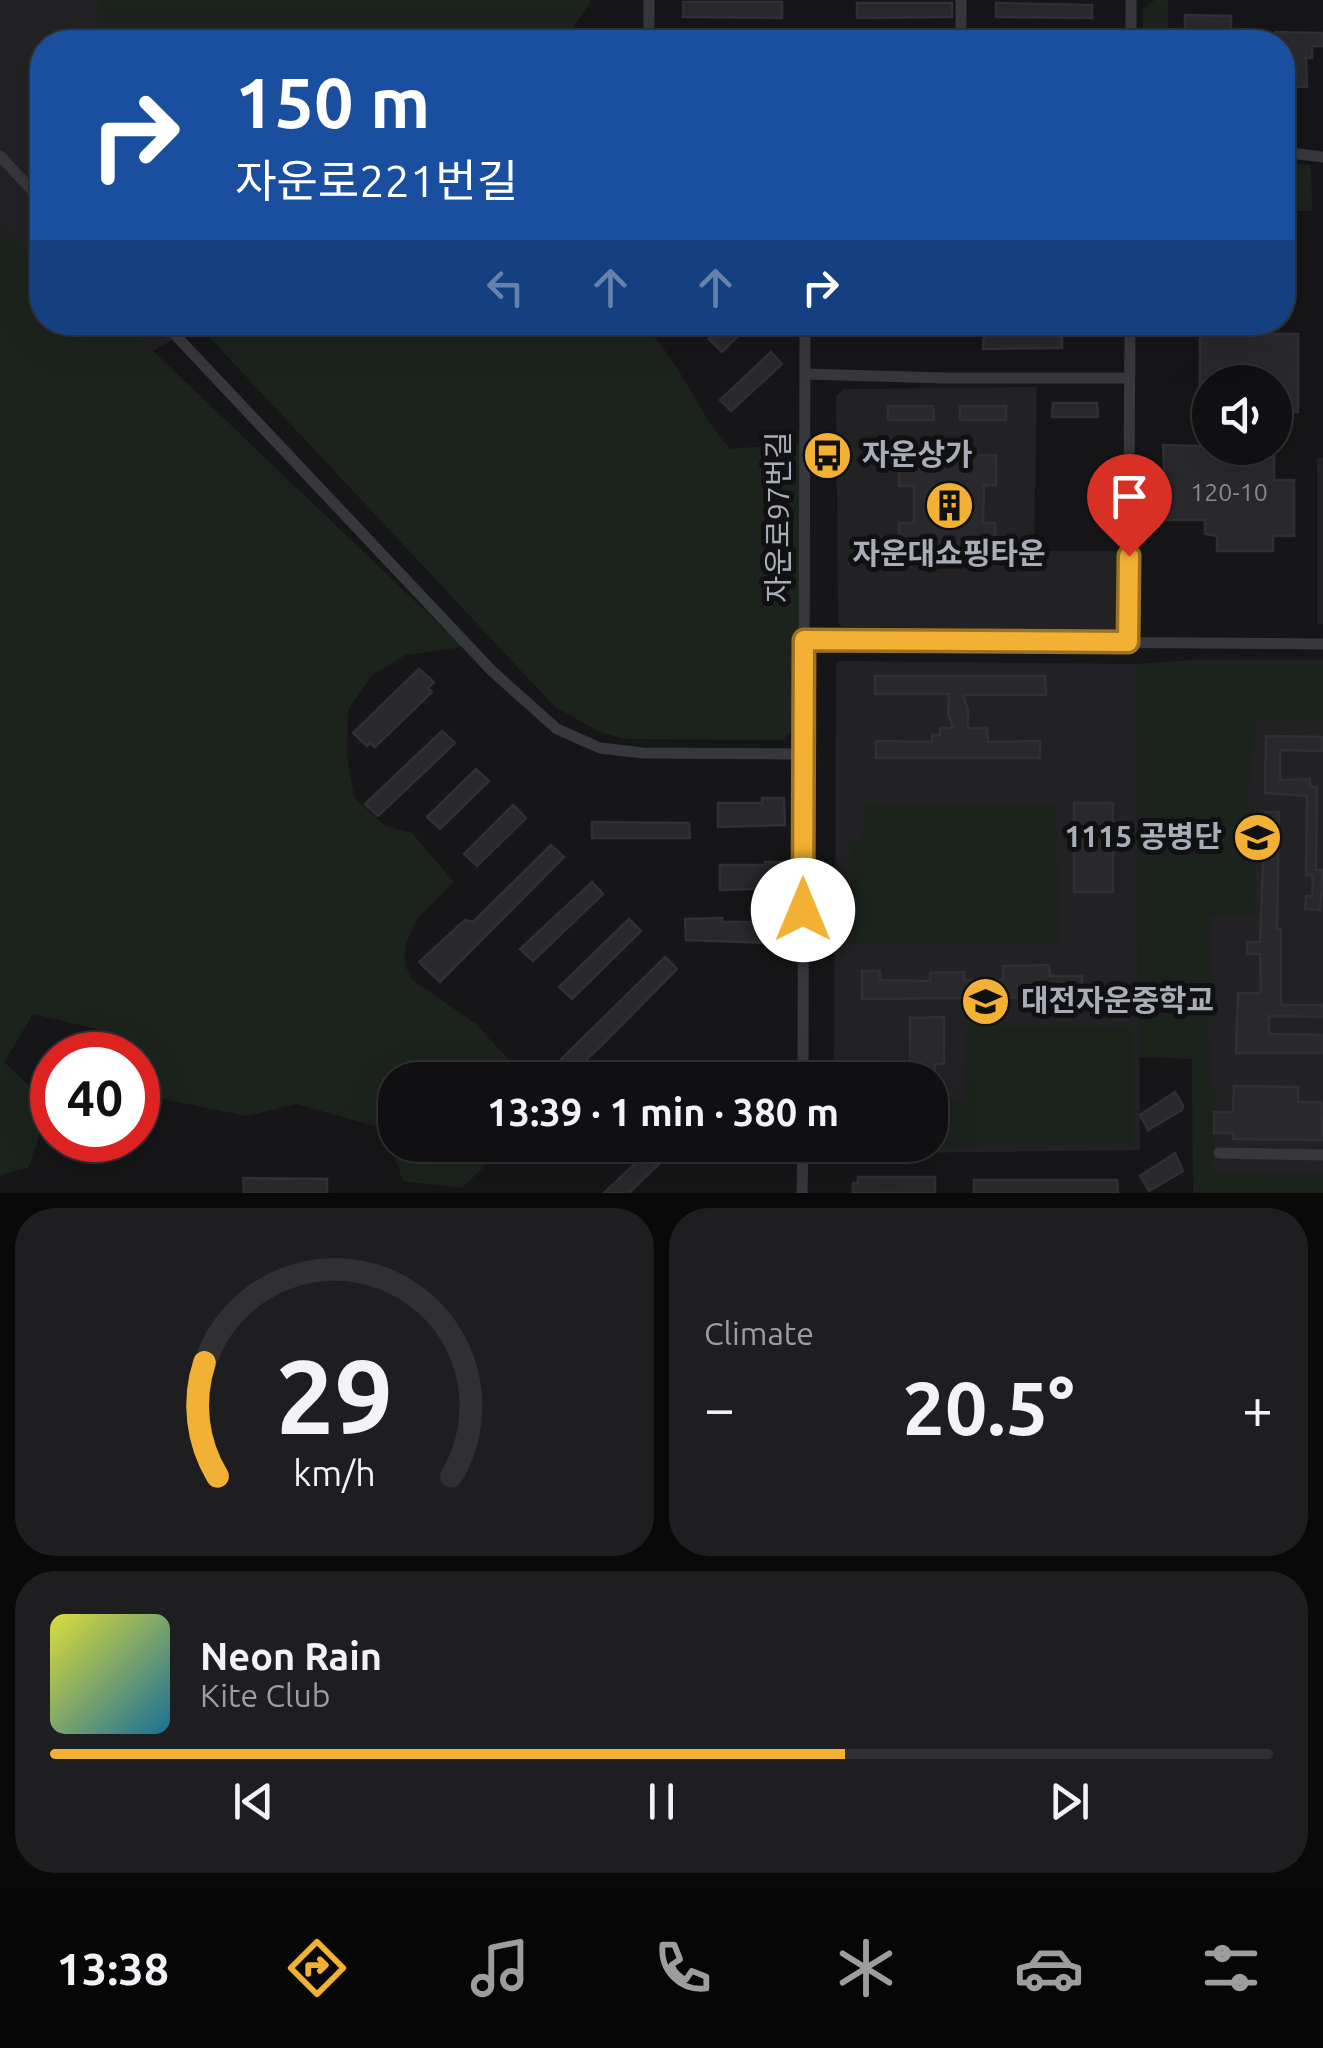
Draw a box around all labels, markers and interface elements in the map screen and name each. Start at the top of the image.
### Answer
text: 150 m [235,63,430,141]
icon: right [70,70,200,200]
text: 자운로221번길 [235,155,518,206]
icon: left [478,260,533,315]
icon: ahead [583,260,638,315]
icon: ahead [688,260,743,315]
icon: right [793,260,848,315]
map controls [1192,365,1292,465]
button: sound [1192,365,1292,465]
bus stop icon: 자운상가 [801,429,853,481]
street label: 자운로97번길 [761,431,795,603]
place label: 자운상가 [862,437,972,471]
pin [1087,454,1172,557]
icon: arrive [1102,469,1157,524]
house number: 120-10 [1190,478,1268,506]
building icon: 자운대쇼핑타운 [923,479,975,531]
place label: 자운대쇼핑타운 [852,536,1046,570]
school or university icon: 1115 공병단 [1231,811,1283,863]
place label: 1115 공병단 [1064,819,1222,853]
position arrow [751,858,855,962]
school or university icon: 대전자운중학교 [960,975,1012,1027]
place label: 대전자운중학교 [1021,983,1214,1017]
speed limit sign: 40 [30,1032,160,1162]
text: 13:39 · 1 min · 380 m [487,1091,839,1133]
text: Climate [704,1315,814,1351]
text: 29 [276,1337,393,1454]
text: 20.5° [903,1365,1074,1449]
text: − [704,1377,735,1438]
text: + [1242,1377,1273,1438]
text: km/h [293,1453,376,1493]
text: Neon Rain [200,1635,382,1677]
text: Kite Club [200,1677,330,1713]
icon: previous [226,1774,281,1829]
icon: pause [634,1774,689,1829]
icon: next [1042,1774,1097,1829]
icon: directions [282,1933,352,2003]
icon: music [465,1933,535,2003]
icon: phone [648,1933,718,2003]
icon: climate [831,1933,901,2003]
icon: car [1014,1933,1084,2003]
icon: filters [1196,1933,1266,2003]
text: 13:38 [56,1943,169,1994]

